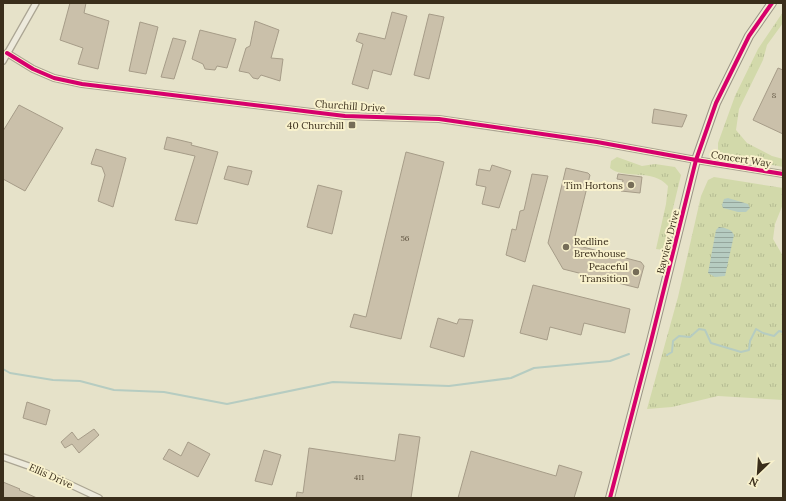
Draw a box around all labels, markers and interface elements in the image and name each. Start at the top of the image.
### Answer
house number: 8 [772,90,777,100]
street label: Churchill Drive [314,97,386,115]
place label: 40 Churchill [287,119,344,132]
marker: 40 Churchill [347,120,357,130]
street label: Concert Way [710,148,773,170]
place label: Tim Hortons [564,179,623,192]
marker: Tim Hortons [626,180,636,190]
street label: Bayview Drive [654,208,682,275]
house number: 56 [401,233,410,243]
place label: Redline Brewhouse [574,235,626,260]
marker: Redline Brewhouse [561,242,571,252]
place label: Peaceful Transition [580,260,628,285]
marker: Peaceful Transition [631,267,641,277]
north arrow [738,453,778,493]
street label: Ellis Drive [27,461,76,492]
house number: 411 [354,472,364,482]
text: N [747,474,761,490]

